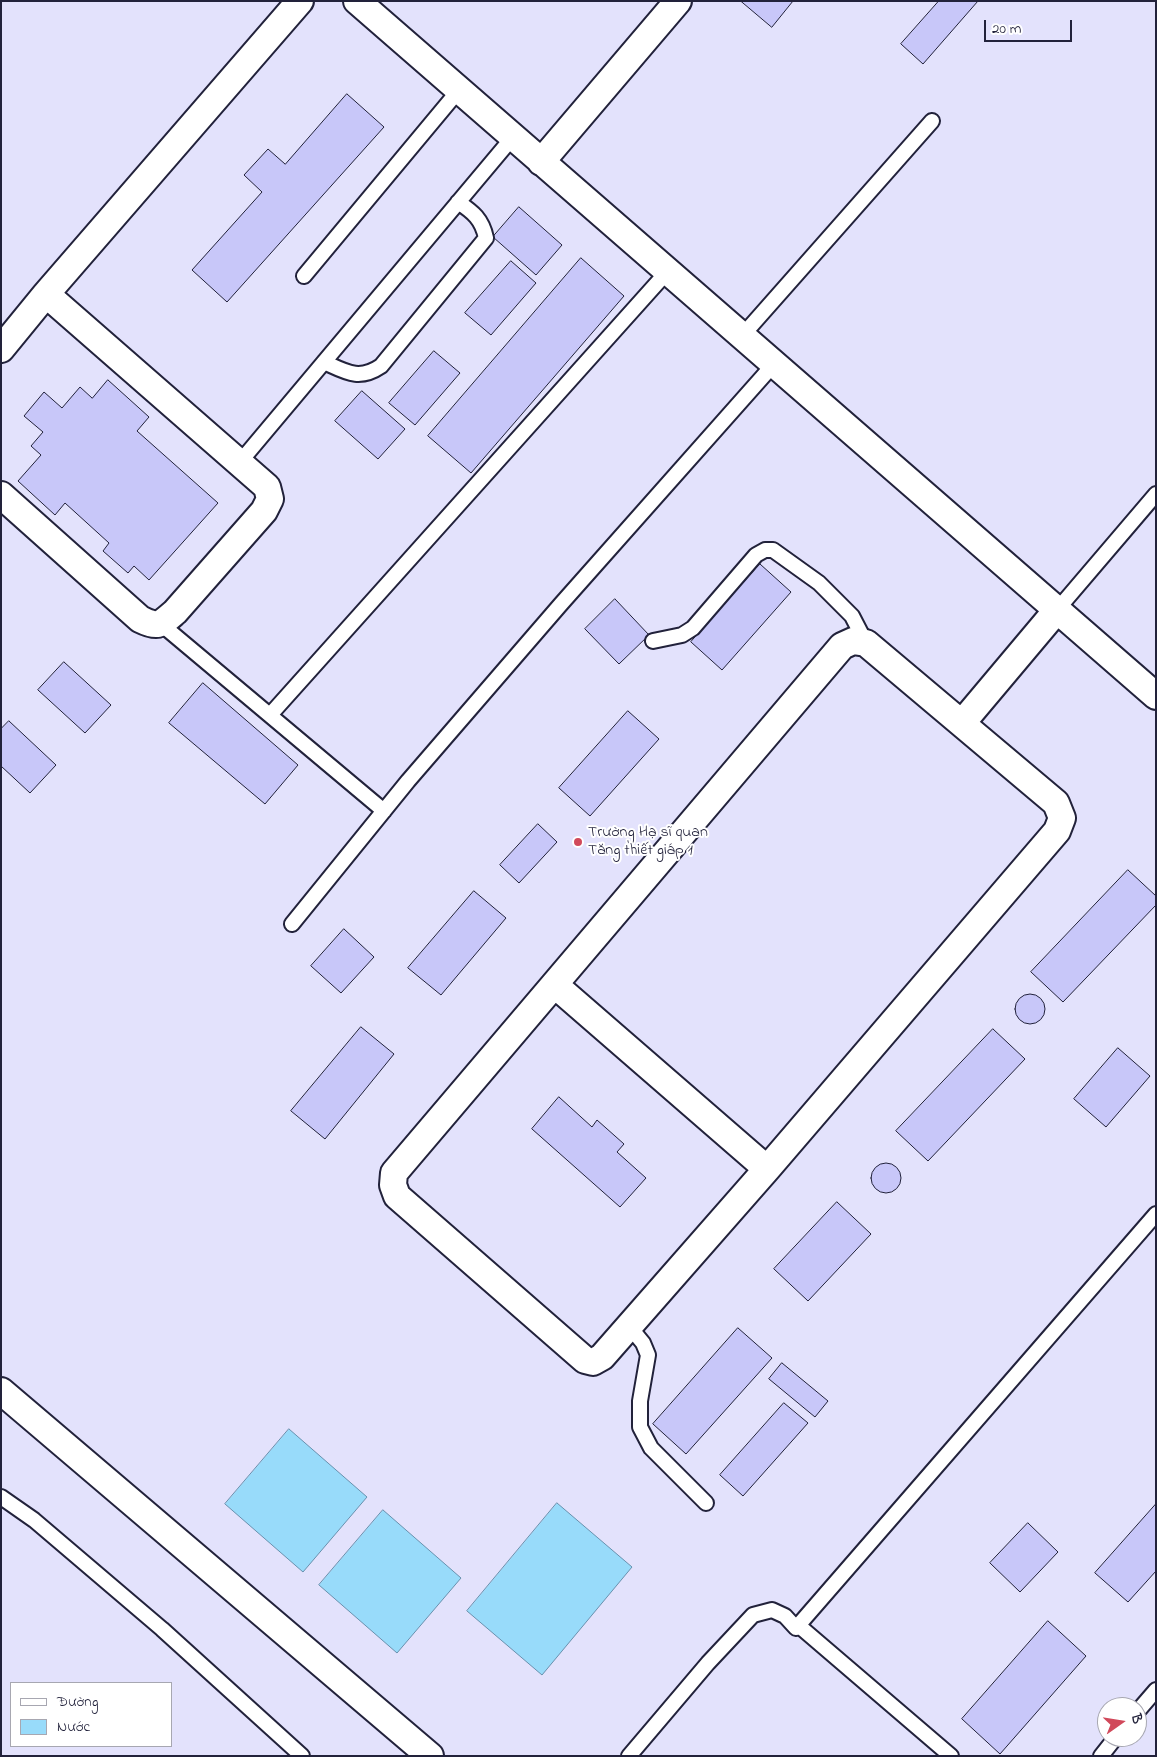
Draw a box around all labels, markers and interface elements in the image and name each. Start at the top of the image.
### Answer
scale bar [987,10,1074,42]
text: 20 m [992,18,1021,40]
place label: Trường Hạ sĩ quan Tăng thiết giáp 1 [588,823,708,861]
marker: Trường Hạ sĩ quan Tăng thiết giáp 1 [572,836,584,848]
legend [10,1682,172,1747]
text: Đường [57,1691,99,1713]
north arrow [1097,1697,1147,1747]
text: B [1125,1712,1147,1726]
text: Nước [57,1716,90,1738]

